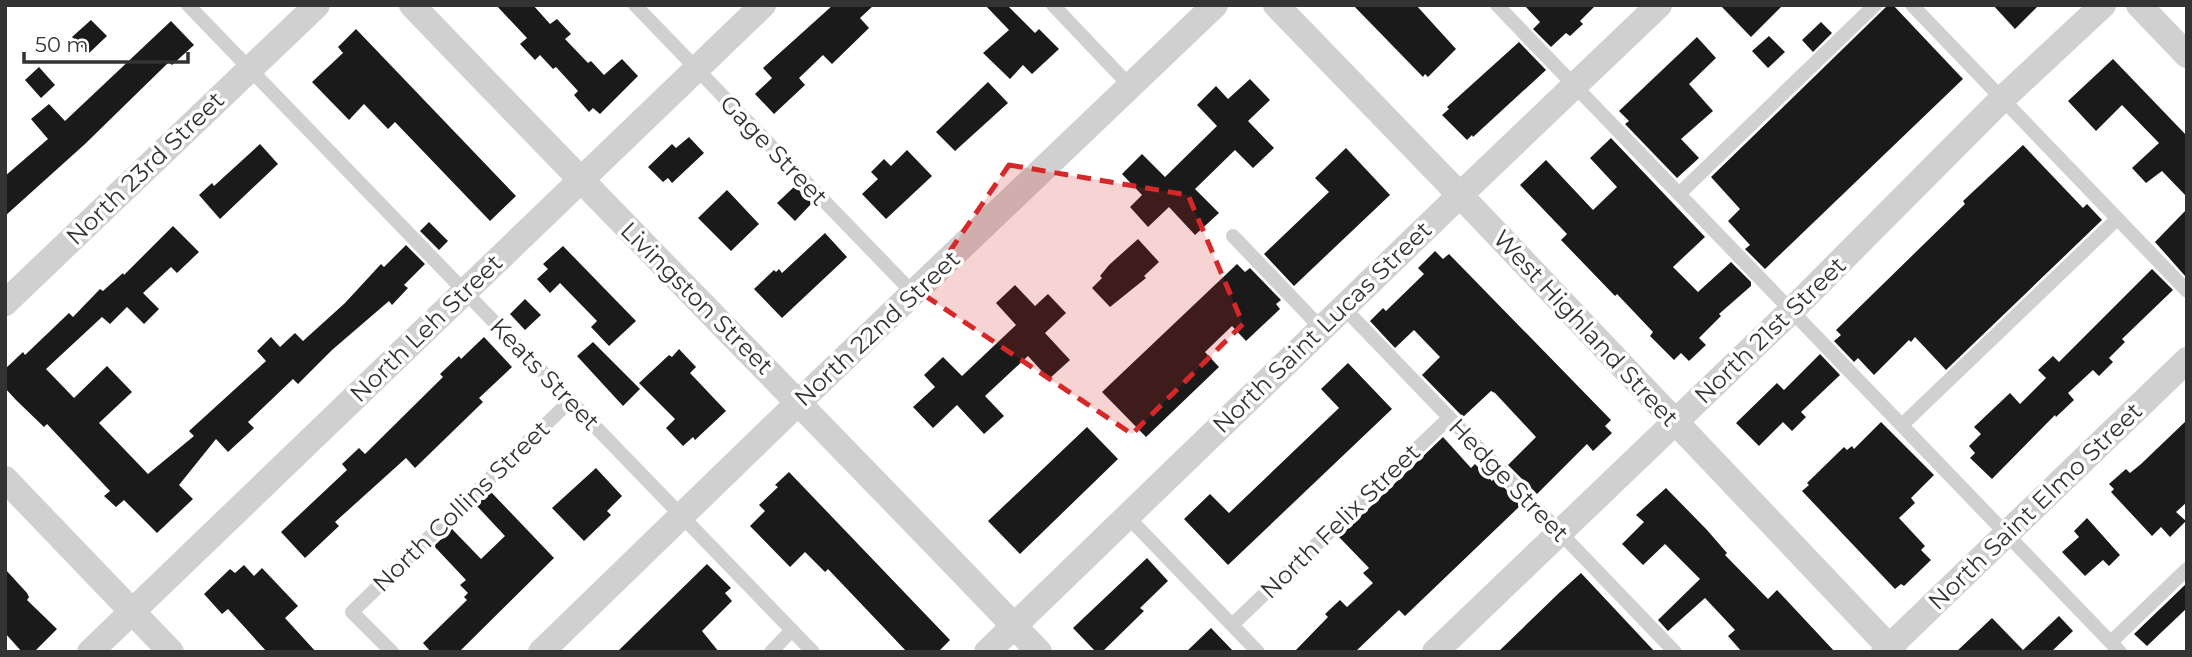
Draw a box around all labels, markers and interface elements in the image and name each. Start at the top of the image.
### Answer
scale bar [24,21,189,65]
text: 50 m [35,32,89,57]
street label: North 23rd Street [60,85,230,251]
street label: Gage Street [714,89,834,212]
street label: North Saint Lucas Street [1207,215,1438,439]
street label: Livingston Street [615,216,780,381]
street label: West Highland Street [1487,224,1685,432]
street label: North 22nd Street [788,244,966,412]
street label: North Leh Street [344,248,508,408]
street label: North 21st Street [1688,250,1852,410]
street label: Keats Street [484,312,606,436]
street label: North Saint Elmo Street [1922,396,2148,616]
street label: Hedge Street [1443,412,1575,548]
street label: North Collins Street [367,414,556,598]
street label: North Felix Street [1254,437,1426,605]

